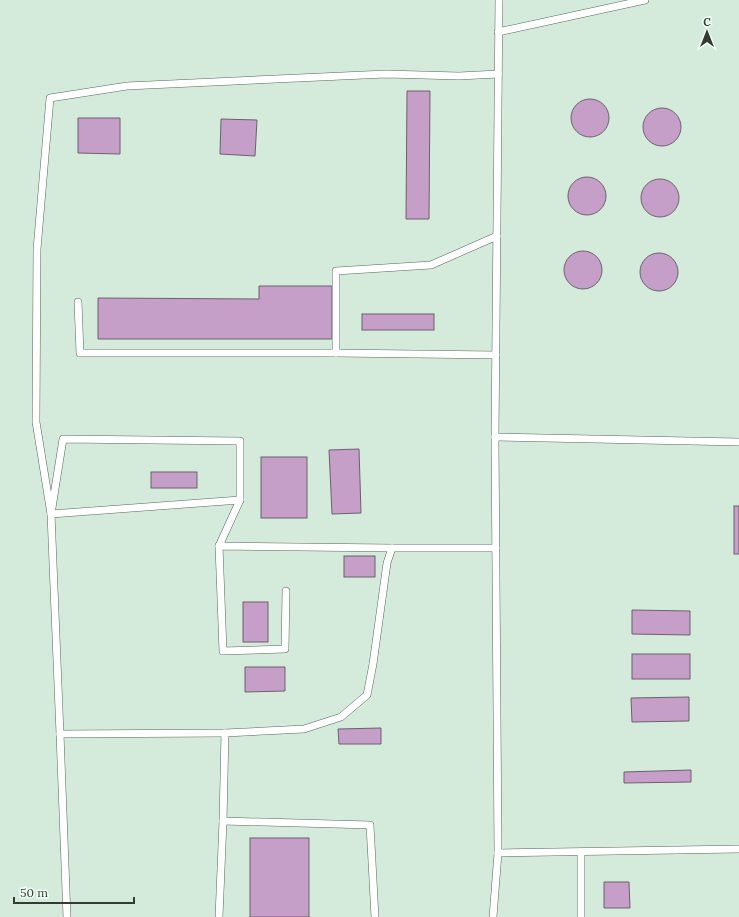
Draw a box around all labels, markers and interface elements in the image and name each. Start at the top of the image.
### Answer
north arrow [687,12,727,52]
text: С [703,15,711,29]
scale bar [14,879,134,905]
text: 50 m [20,885,48,900]

